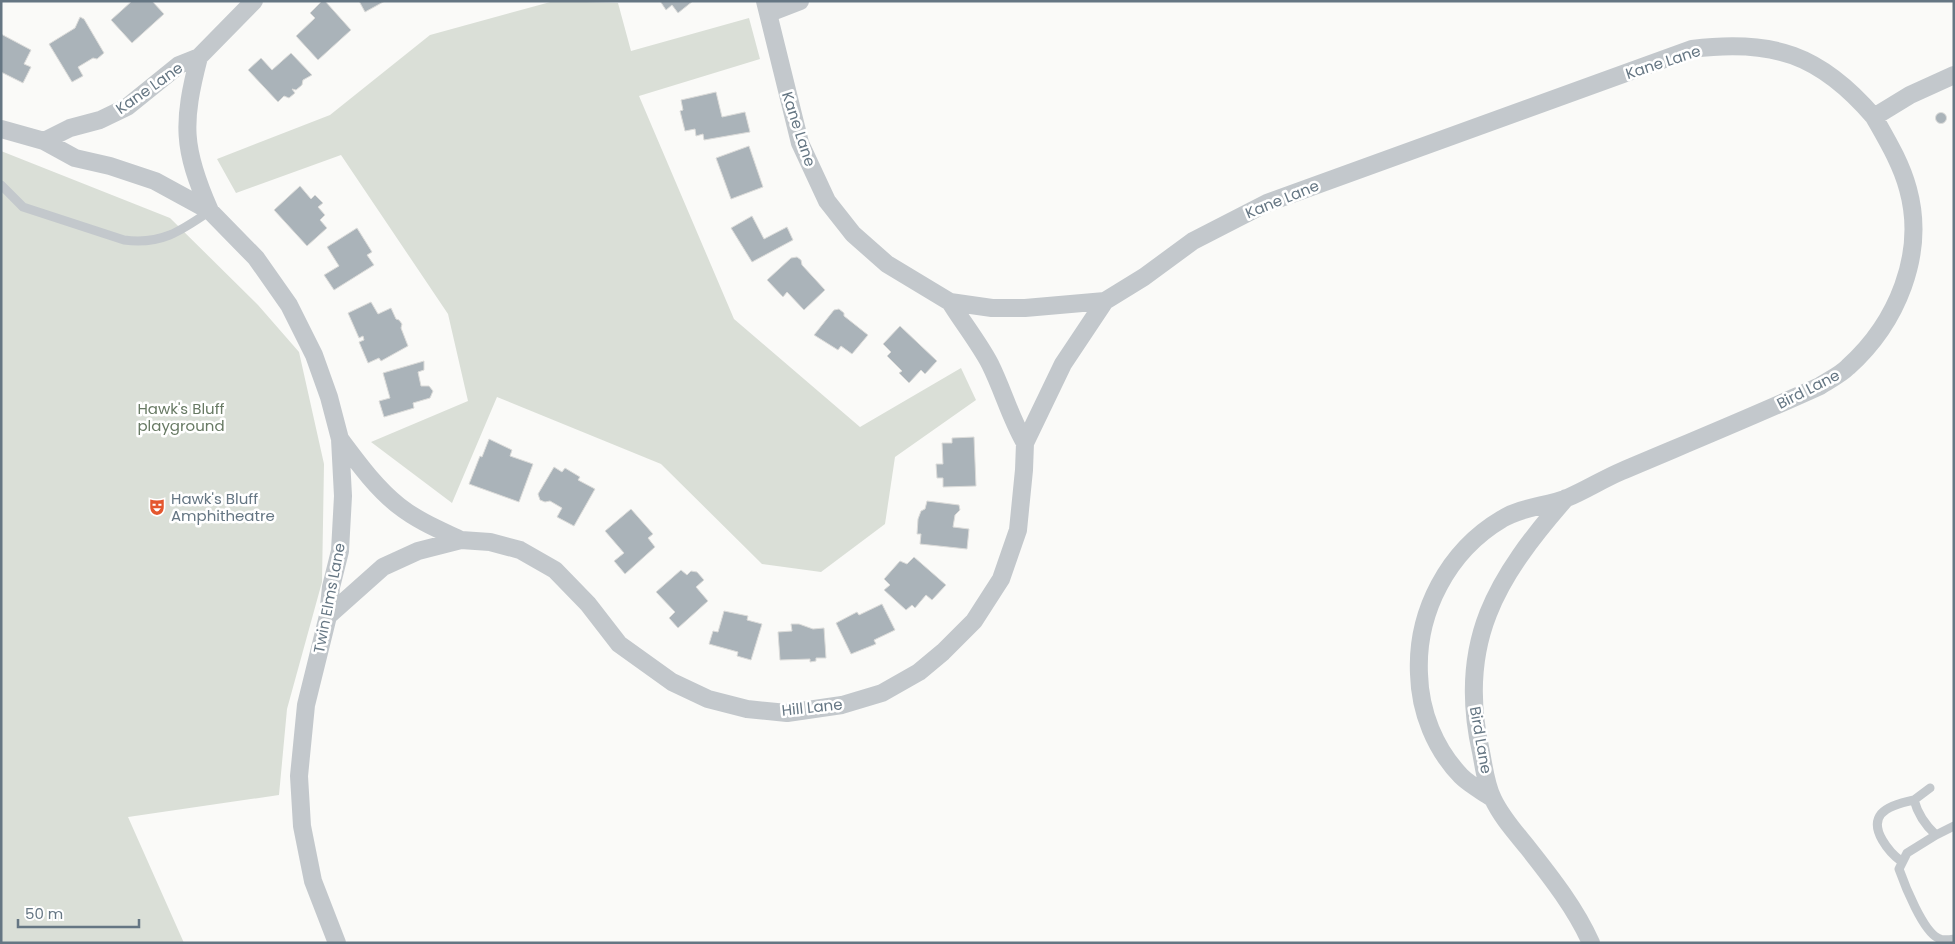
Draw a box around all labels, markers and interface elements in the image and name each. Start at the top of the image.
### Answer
street label: Kane Lane [1623,40,1703,84]
street label: Kane Lane [111,57,187,119]
street label: Kane Lane [777,89,821,169]
street label: Kane Lane [1242,175,1322,223]
street label: Bird Lane [1773,364,1843,414]
park label: Hawk's Bluff playground [137,398,225,436]
place label: Hawk's Bluff Amphitheatre [171,488,275,526]
theatre icon: Hawk's Bluff Amphitheatre [147,497,167,517]
street label: Twin Elms Lane [308,541,350,655]
street label: Hill Lane [781,693,843,721]
street label: Bird Lane [1465,705,1497,775]
scale bar [18,896,139,928]
text: 50 m [25,903,63,924]

